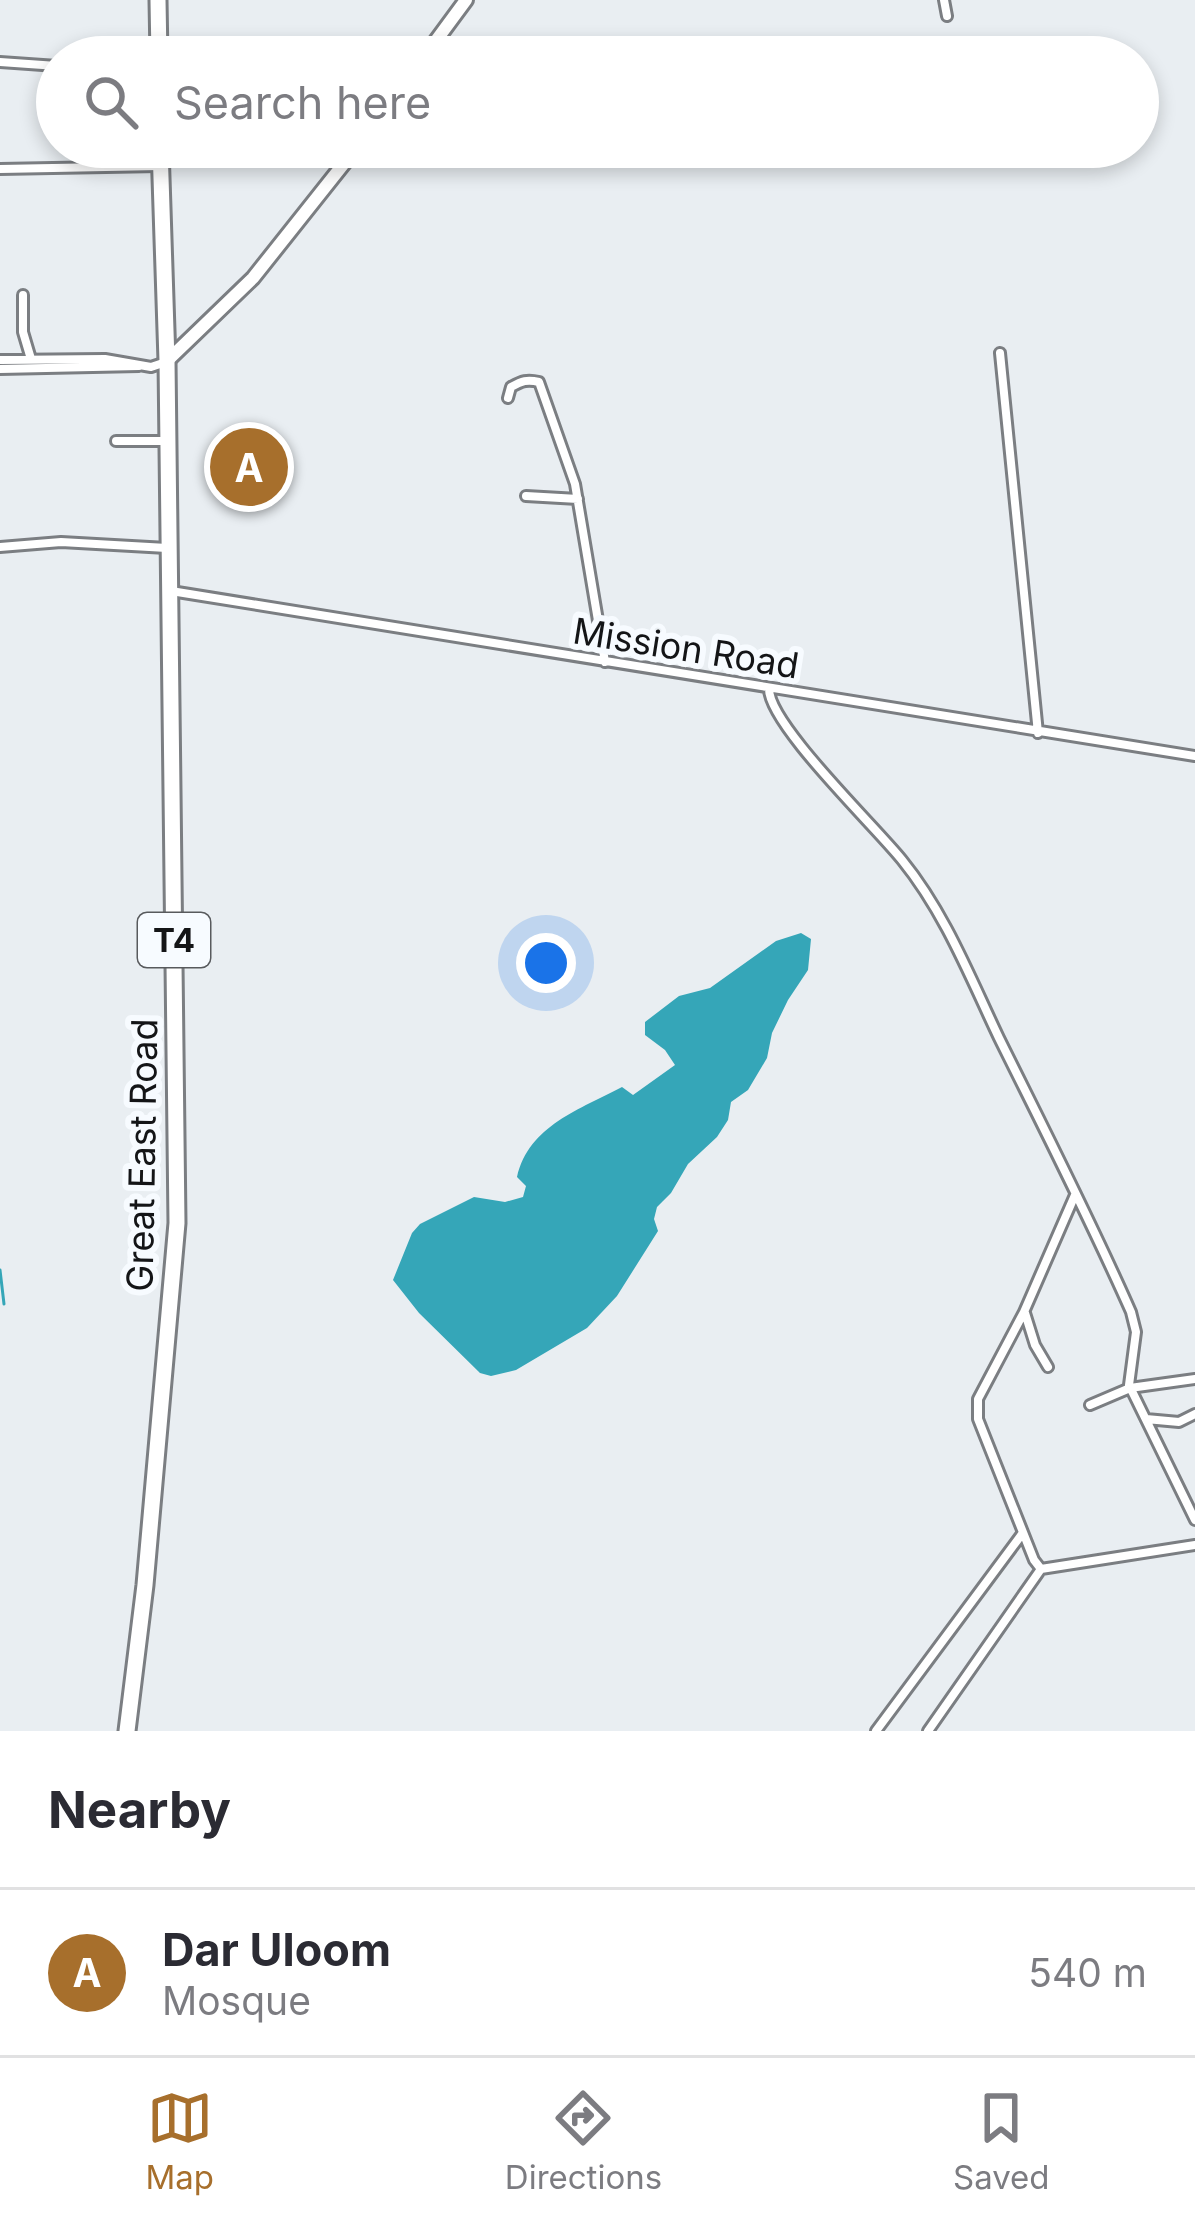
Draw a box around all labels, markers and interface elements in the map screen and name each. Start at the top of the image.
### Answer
search box [36,36,1159,168]
icon: search [78,69,144,135]
text: Search here [174,75,431,130]
pin: A [210,422,288,512]
street label: Mission Road [570,608,802,688]
road number: T4 [138,913,210,967]
your location [516,933,576,993]
street label: Great East Road [118,1018,166,1292]
text: Nearby [48,1779,231,1840]
text: Dar Uloom [162,1922,391,1977]
text: A [72,1949,102,1996]
text: 540 m [1028,1949,1147,1996]
text: Mosque [162,1977,311,2024]
tab: Map [145,2085,214,2197]
tab: Directions [505,2085,662,2197]
tab: Saved [953,2085,1050,2197]

